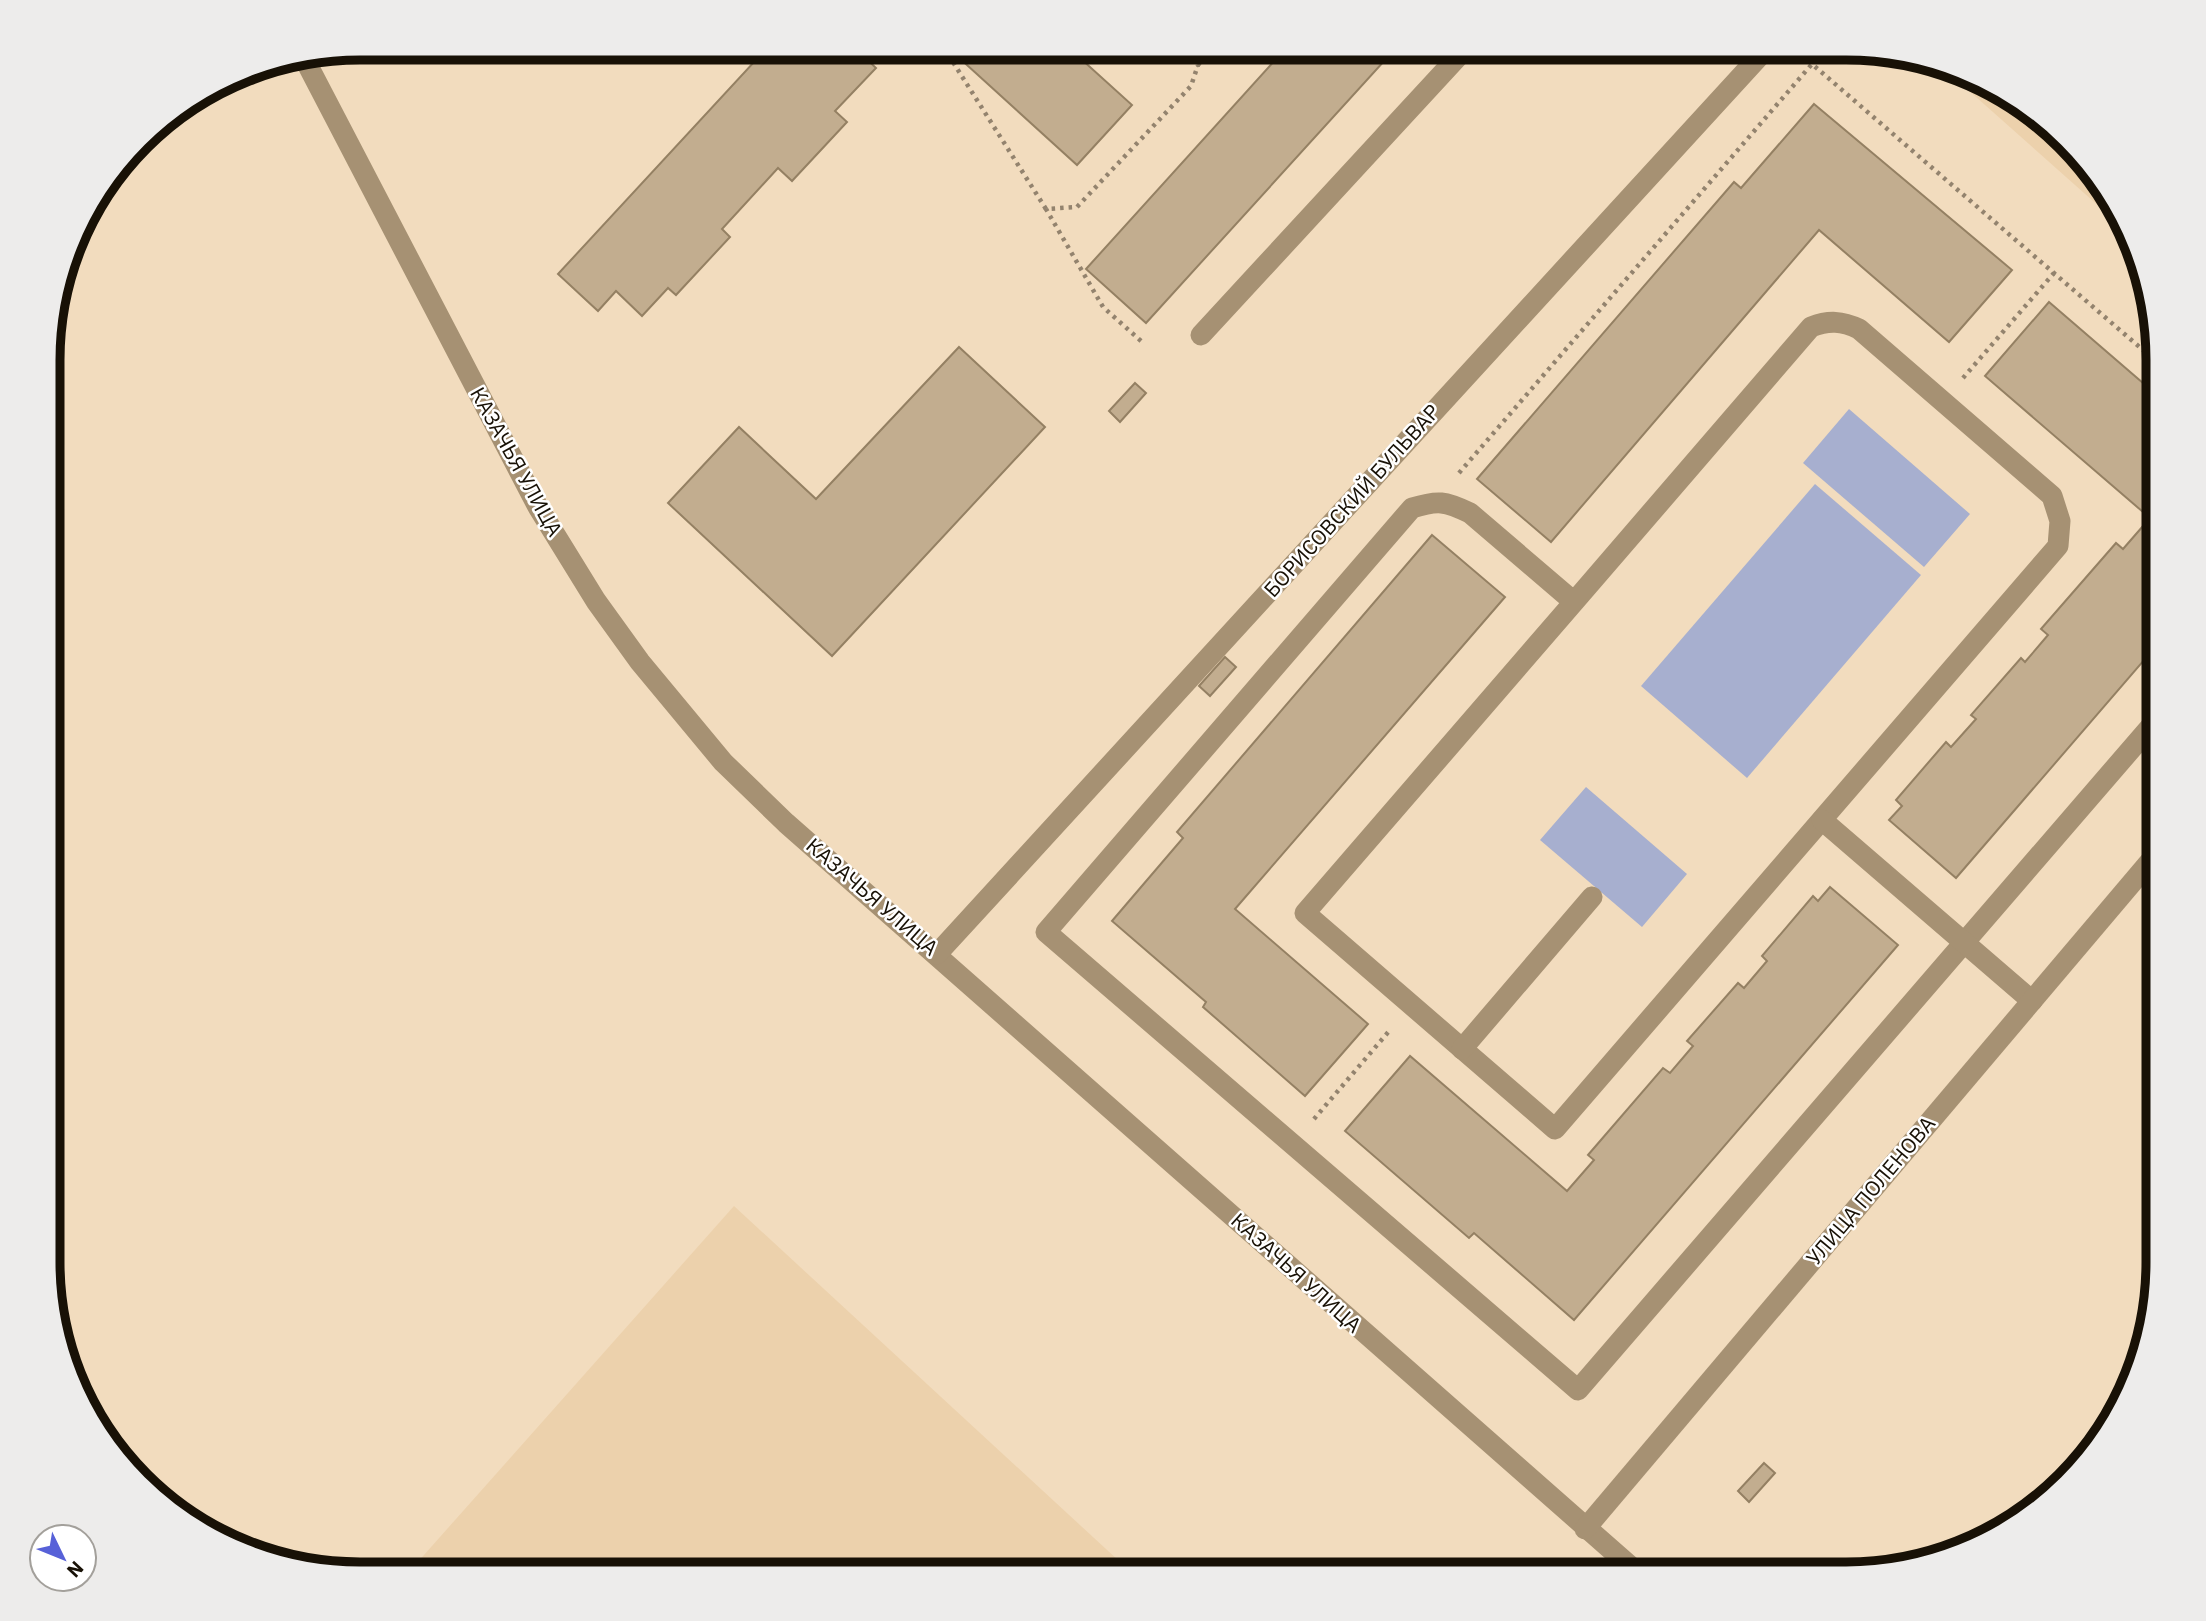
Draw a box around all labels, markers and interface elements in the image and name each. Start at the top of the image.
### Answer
street label: КАЗАЧЬЯ УЛИЦА [464,382,570,541]
street label: БОРИСОВСКИЙ БУЛЬВАР [1257,398,1445,603]
street label: КАЗАЧЬЯ УЛИЦА [801,831,945,961]
street label: УЛИЦА ПОЛЕНОВА [1800,1110,1941,1271]
street label: КАЗАЧЬЯ УЛИЦА [1225,1206,1368,1338]
north arrow [28,1523,98,1593]
text: N [62,1556,89,1583]

